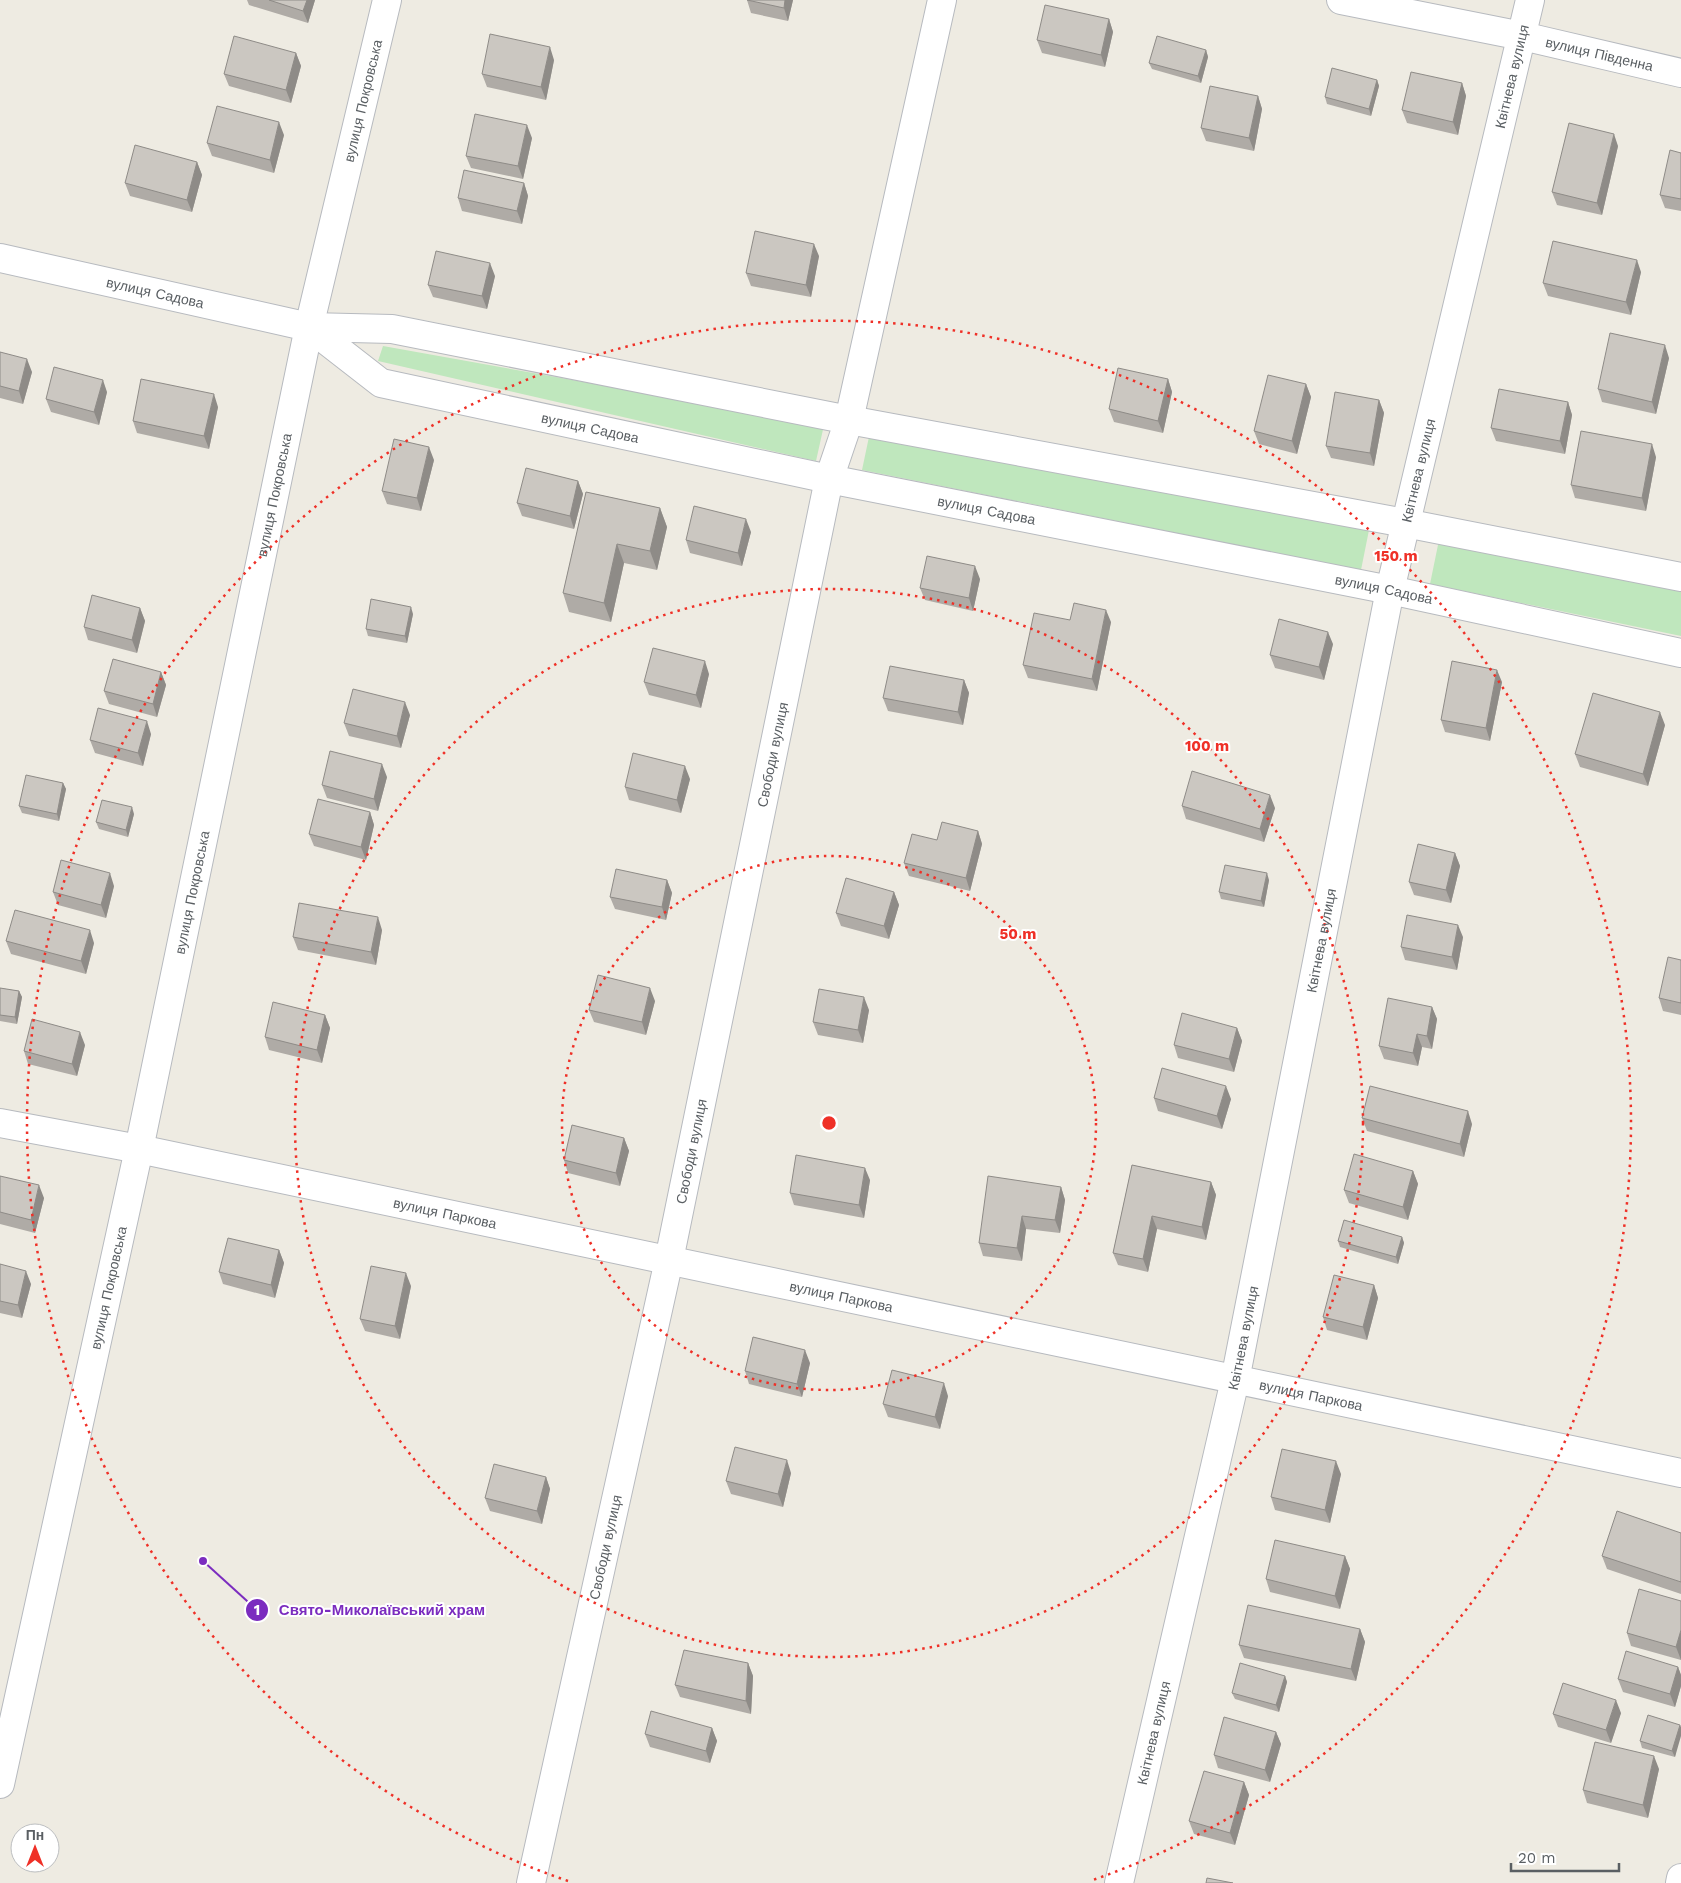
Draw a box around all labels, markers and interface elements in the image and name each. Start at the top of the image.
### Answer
street label: Квітнева вулиця [1492,23,1532,130]
street label: вулиця Південна [1544,34,1655,74]
street label: вулиця Покровська [341,38,385,164]
street label: вулиця Садова [105,274,206,311]
street label: вулиця Садова [540,410,640,446]
street label: Квітнева вулиця [1398,417,1438,524]
street label: вулиця Покровська [254,432,295,558]
street label: вулиця Садова [936,493,1037,528]
text: 150 m [1374,547,1418,565]
street label: вулиця Садова [1334,571,1434,607]
street label: Свободи вулиця [754,701,791,809]
text: 100 m [1185,737,1229,755]
street label: вулиця Покровська [171,829,213,956]
street label: Квітнева вулиця [1303,887,1339,994]
text: 50 m [1000,925,1036,943]
street label: Свободи вулиця [673,1097,710,1205]
centre of rings [820,1114,838,1132]
street label: вулиця Паркова [392,1195,498,1232]
street label: вулиця Покровська [87,1224,130,1351]
street label: вулиця Паркова [788,1278,895,1315]
street label: Квітнева вулиця [1225,1284,1261,1392]
street label: вулиця Паркова [1258,1377,1364,1414]
street label: Свободи вулиця [586,1493,625,1601]
callout: Свято-Миколаївський храм [244,1595,495,1625]
text: 1 [254,1601,260,1619]
text: Свято-Миколаївський храм [279,1601,485,1619]
street label: Квітнева вулиця [1134,1679,1173,1786]
north arrow [10,1823,60,1873]
text: Пн [26,1827,44,1843]
scale bar [1511,1840,1618,1872]
text: 20 m [1518,1849,1556,1867]

